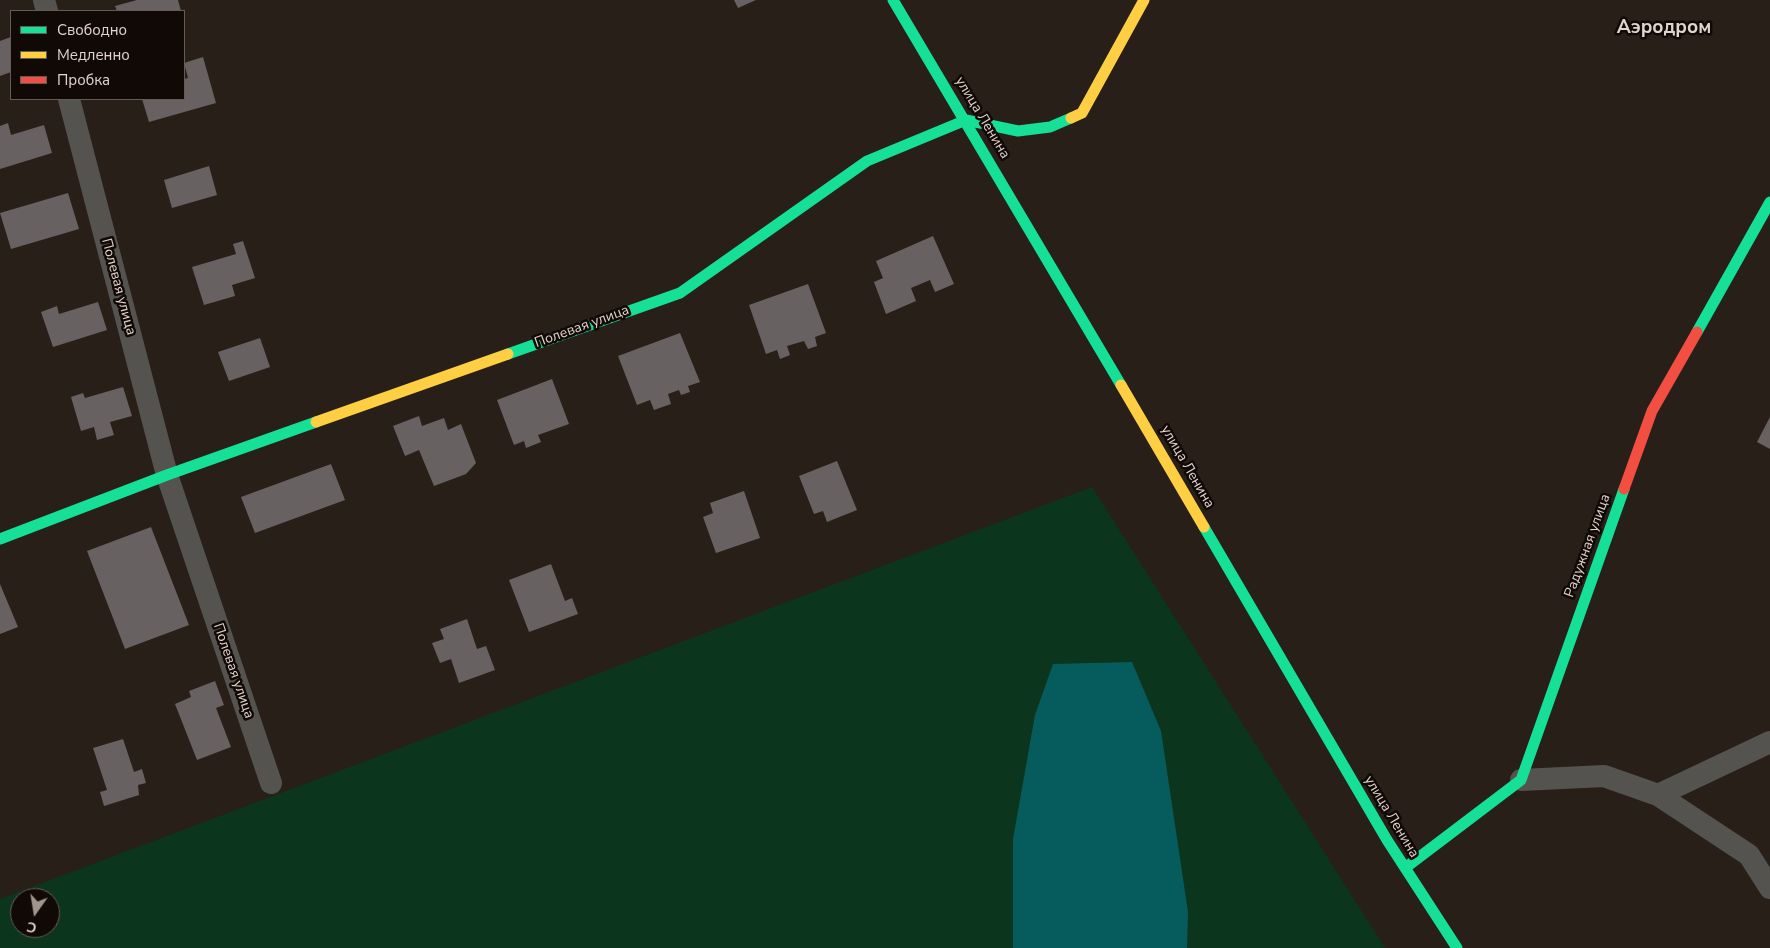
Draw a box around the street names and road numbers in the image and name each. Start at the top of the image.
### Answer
street label: улица Ленина [951,74,1013,162]
street label: Полевая улица [97,237,139,337]
street label: Полевая улица [532,302,632,352]
street label: улица Ленина [1157,423,1217,511]
street label: Радужная улица [1561,492,1615,600]
street label: Полевая улица [209,621,257,721]
street label: улица Ленина [1360,773,1422,861]

